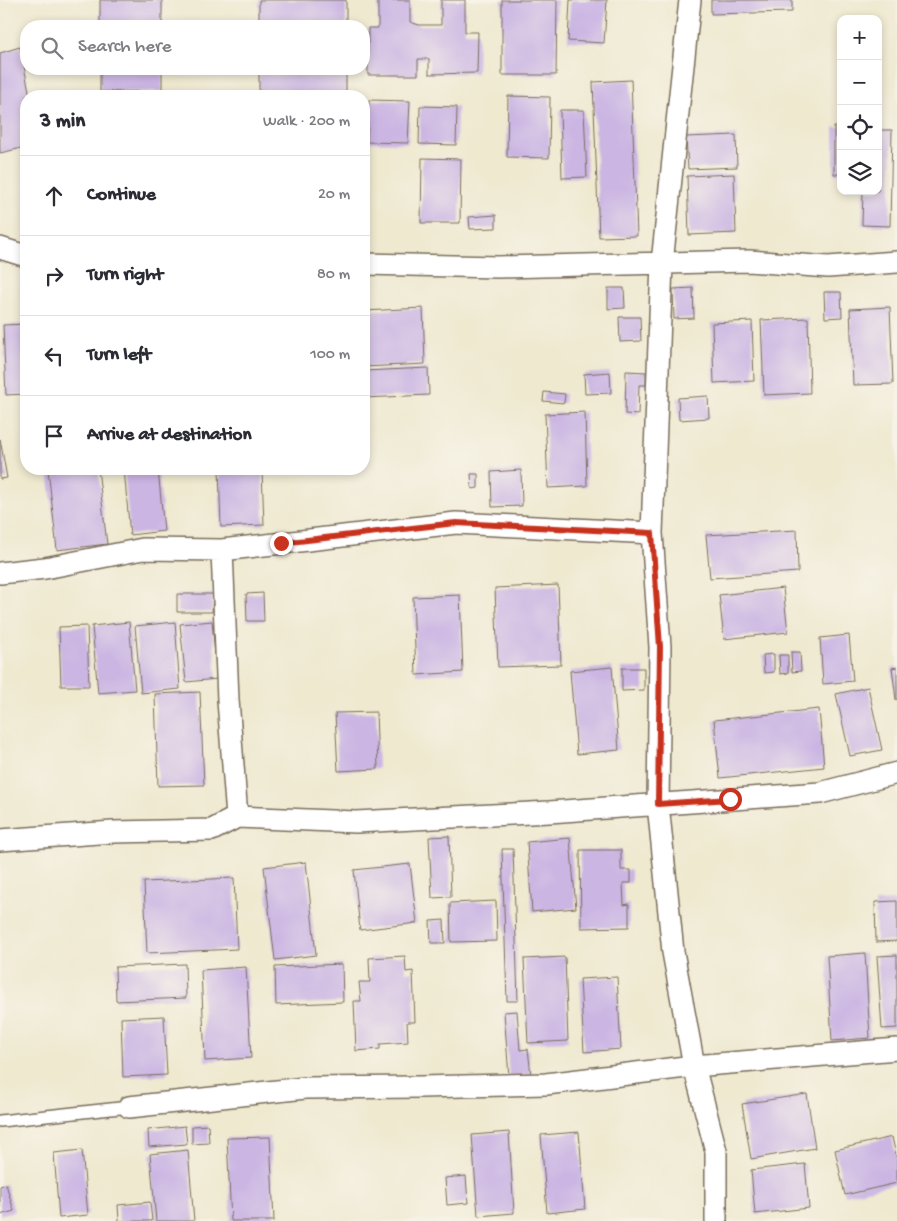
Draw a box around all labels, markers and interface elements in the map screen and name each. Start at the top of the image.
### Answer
map controls [837,15,882,195]
button: + [837,15,882,60]
search box [20,20,370,75]
icon: search [38,34,66,62]
text: Search here [78,36,172,59]
button: − [837,60,882,105]
button: locate [837,105,882,150]
text: 3 min [40,110,85,135]
text: Walk · 200 m [263,113,350,132]
button: layers [837,150,882,195]
icon: ahead [40,182,68,210]
text: Continue [87,184,156,207]
text: 20 m [318,186,350,205]
icon: right [40,262,68,290]
text: Turn right [87,264,163,287]
text: 80 m [317,266,350,285]
icon: left [40,342,68,370]
text: Turn left [87,344,151,367]
text: 100 m [310,346,350,365]
icon: arrive [40,422,68,450]
text: Arrive at destination [87,424,251,447]
route end [270,532,293,555]
route start [719,788,742,811]

